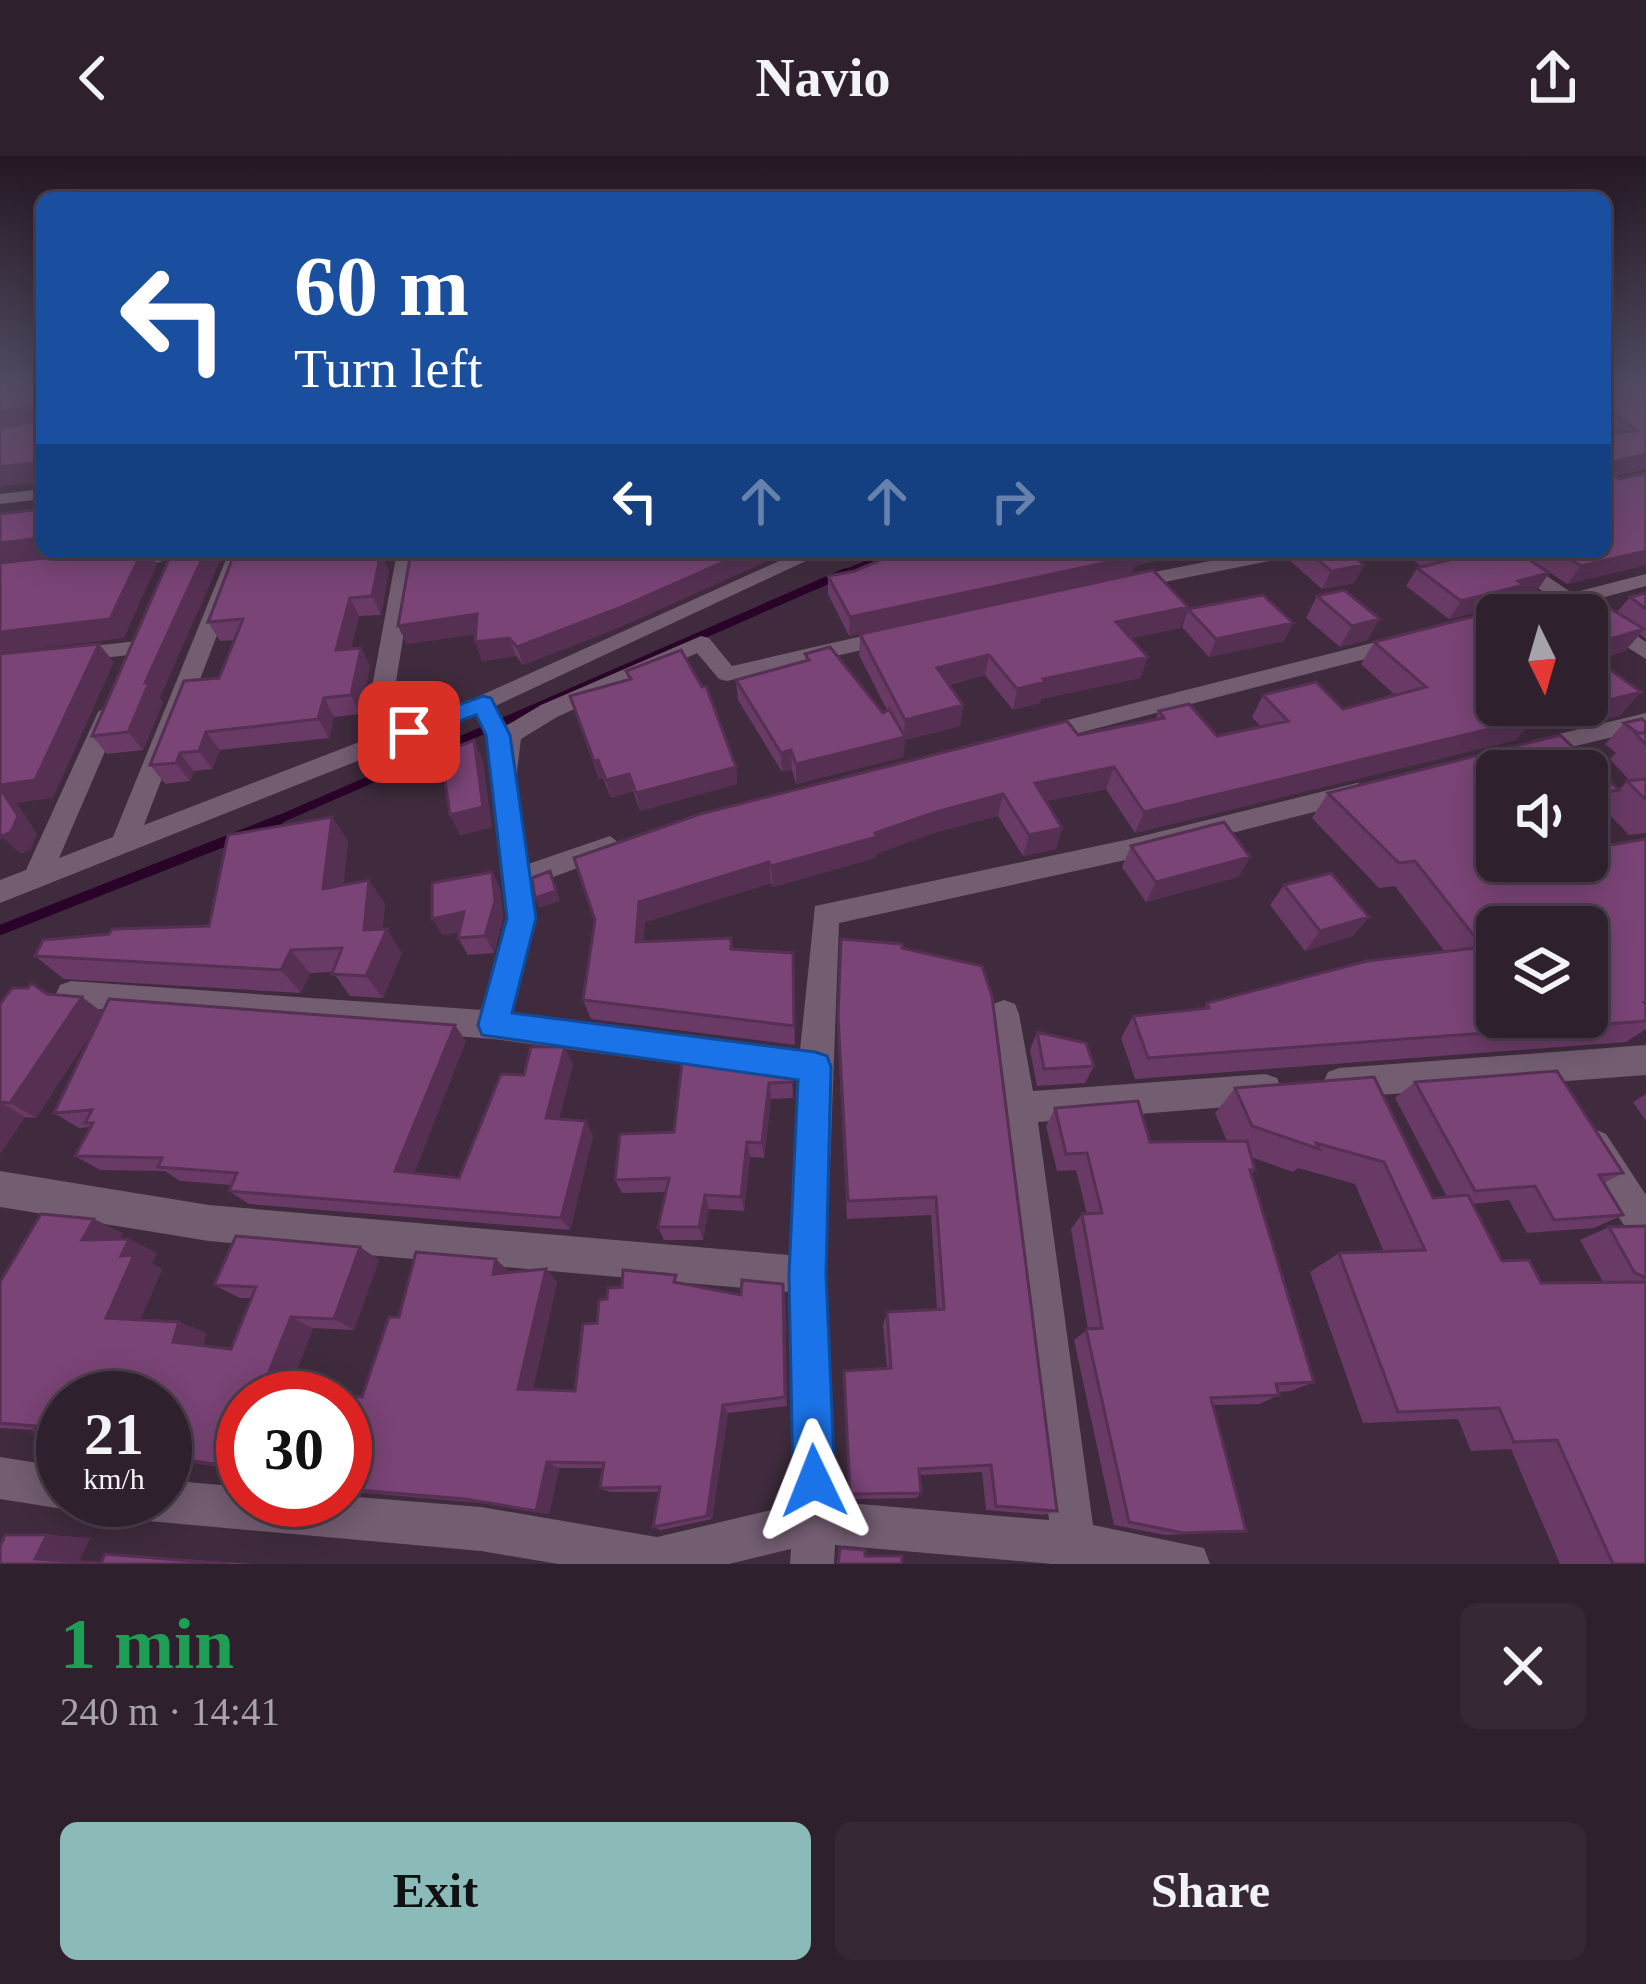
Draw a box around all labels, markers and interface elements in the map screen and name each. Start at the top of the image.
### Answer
icon: back [60,45,126,111]
icon: share [1520,45,1586,111]
text: Navio [756,48,891,108]
icon: left [96,240,252,396]
text: 60 m [294,240,469,333]
text: Turn left [294,339,483,399]
icon: left [602,468,668,534]
icon: ahead [728,468,794,534]
icon: ahead [854,468,920,534]
icon: right [980,468,1046,534]
north arrow [1476,594,1608,726]
map controls [1476,594,1608,1038]
pin [358,681,460,783]
icon: arrive [376,699,442,765]
button: sound [1476,750,1608,882]
button: layers [1476,906,1608,1038]
speed limit sign: 30 [216,1371,372,1527]
text: 21 [84,1401,144,1467]
position arrow [751,1418,877,1544]
text: km/h [83,1462,145,1495]
button: close [1460,1603,1586,1729]
text: 1 min [60,1604,234,1684]
text: 240 m · 14:41 [60,1690,280,1733]
button: Exit [60,1822,811,1960]
button: Share [835,1822,1586,1960]

